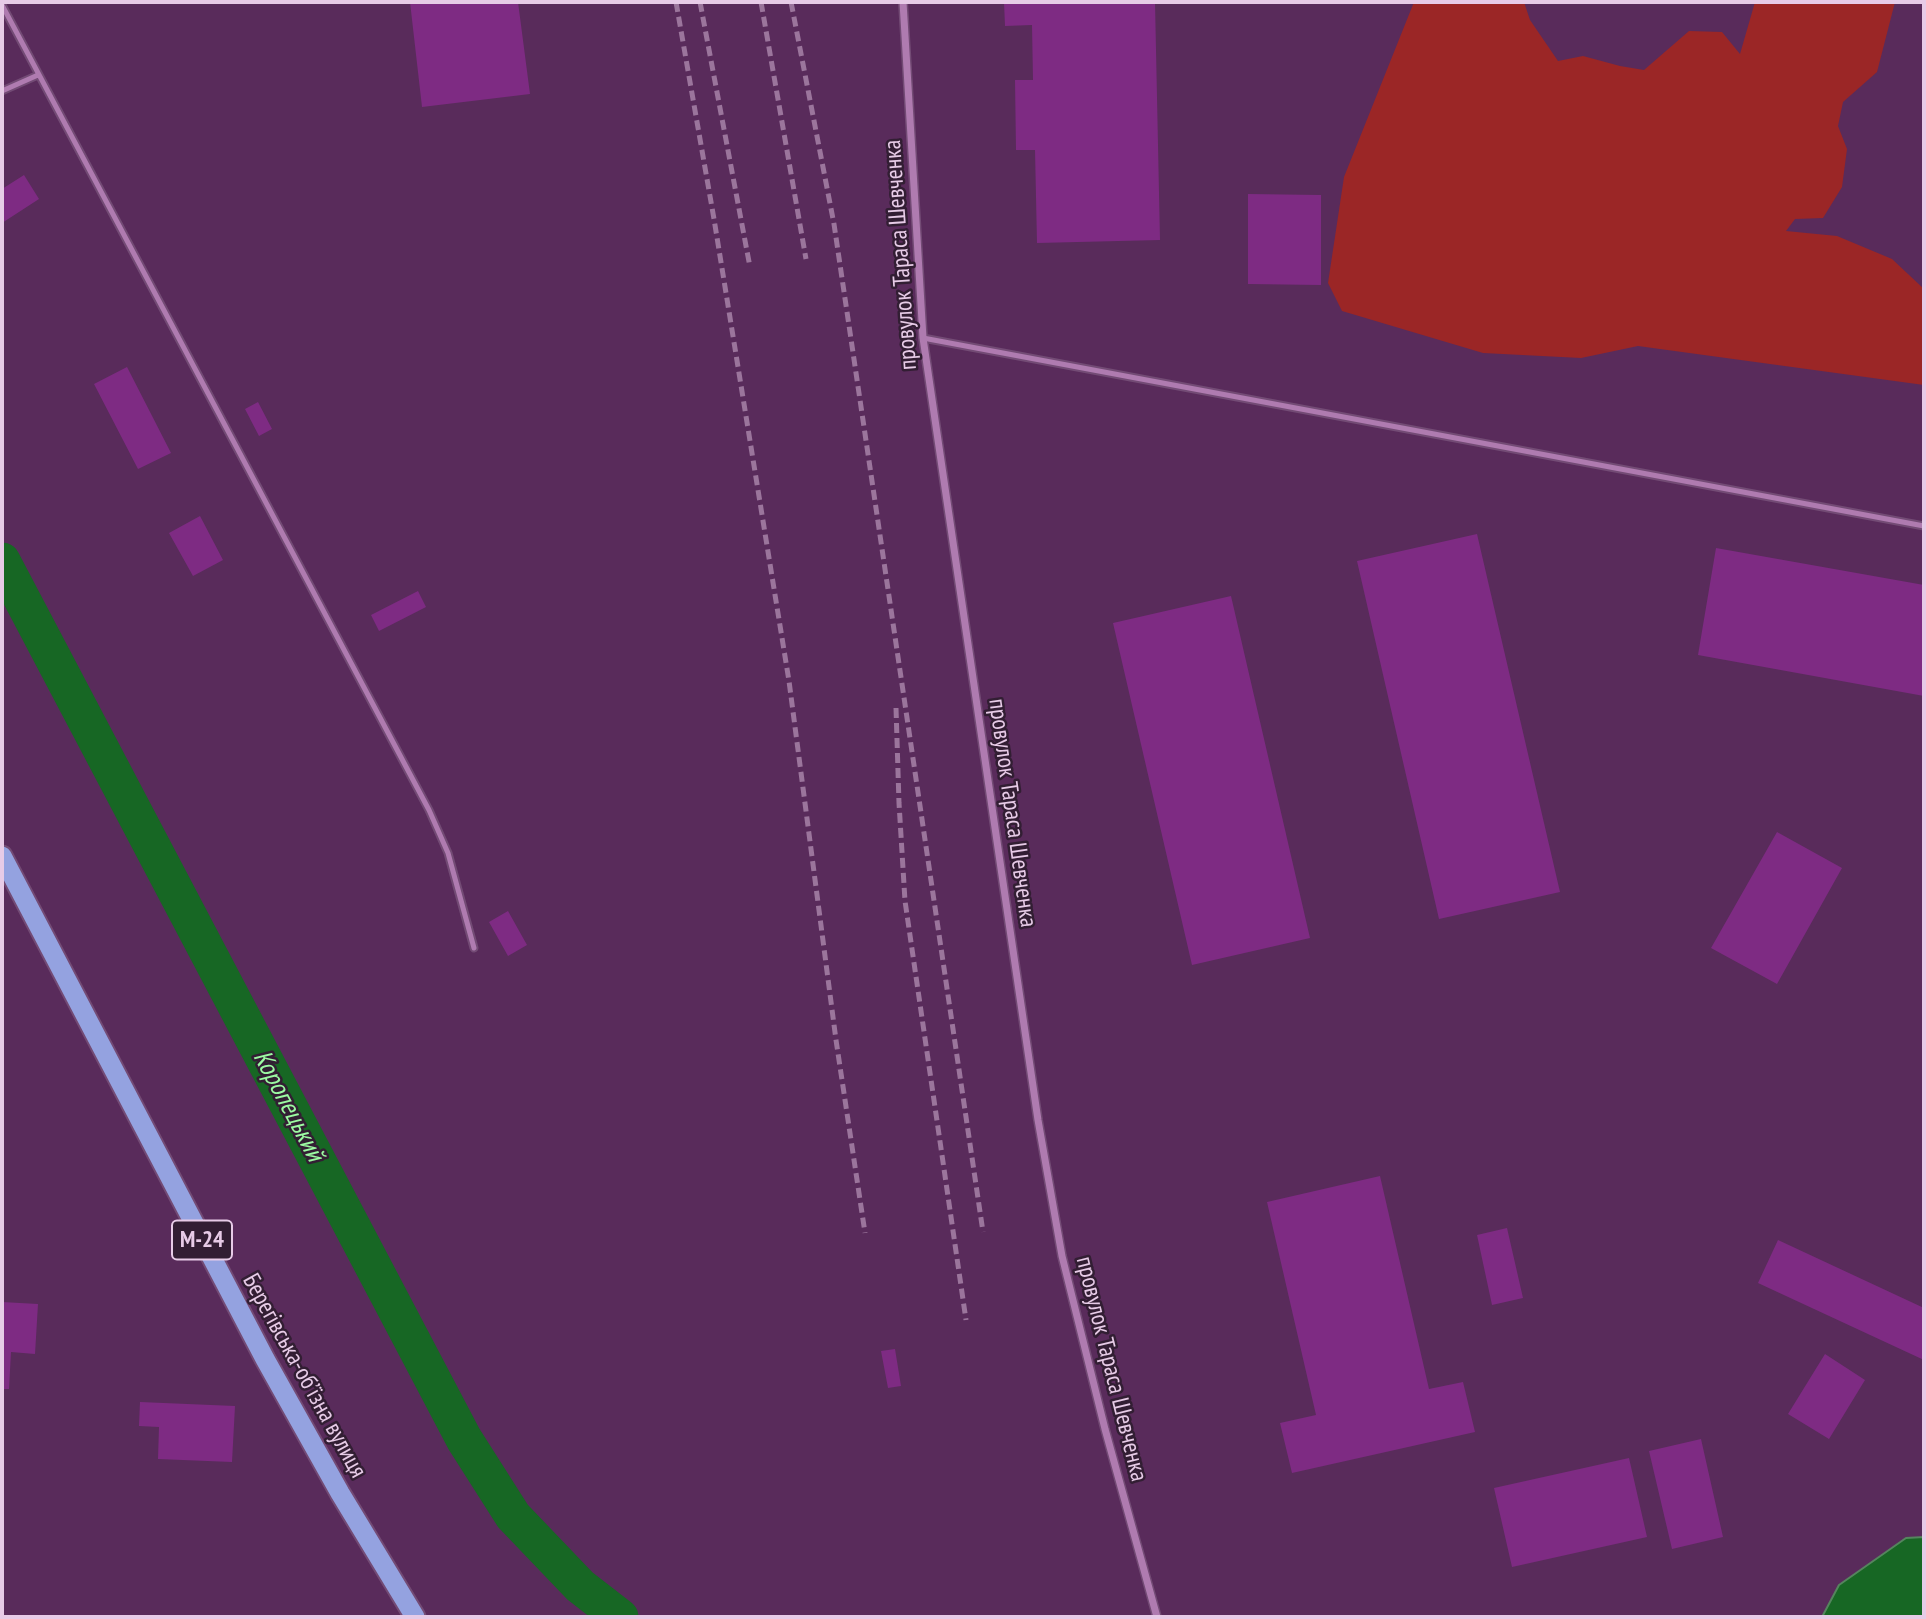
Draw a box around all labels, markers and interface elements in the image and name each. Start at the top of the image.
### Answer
street label: провулок Тараса Шевченка [879,139,923,371]
street label: провулок Тараса Шевченка [982,697,1042,929]
water label: Коропецький [246,1045,330,1167]
road number: М-24 [172,1220,232,1260]
street label: провулок Тараса Шевченка [1069,1254,1153,1484]
street label: Берегівська-обʼїзна вулиця [236,1269,372,1483]

